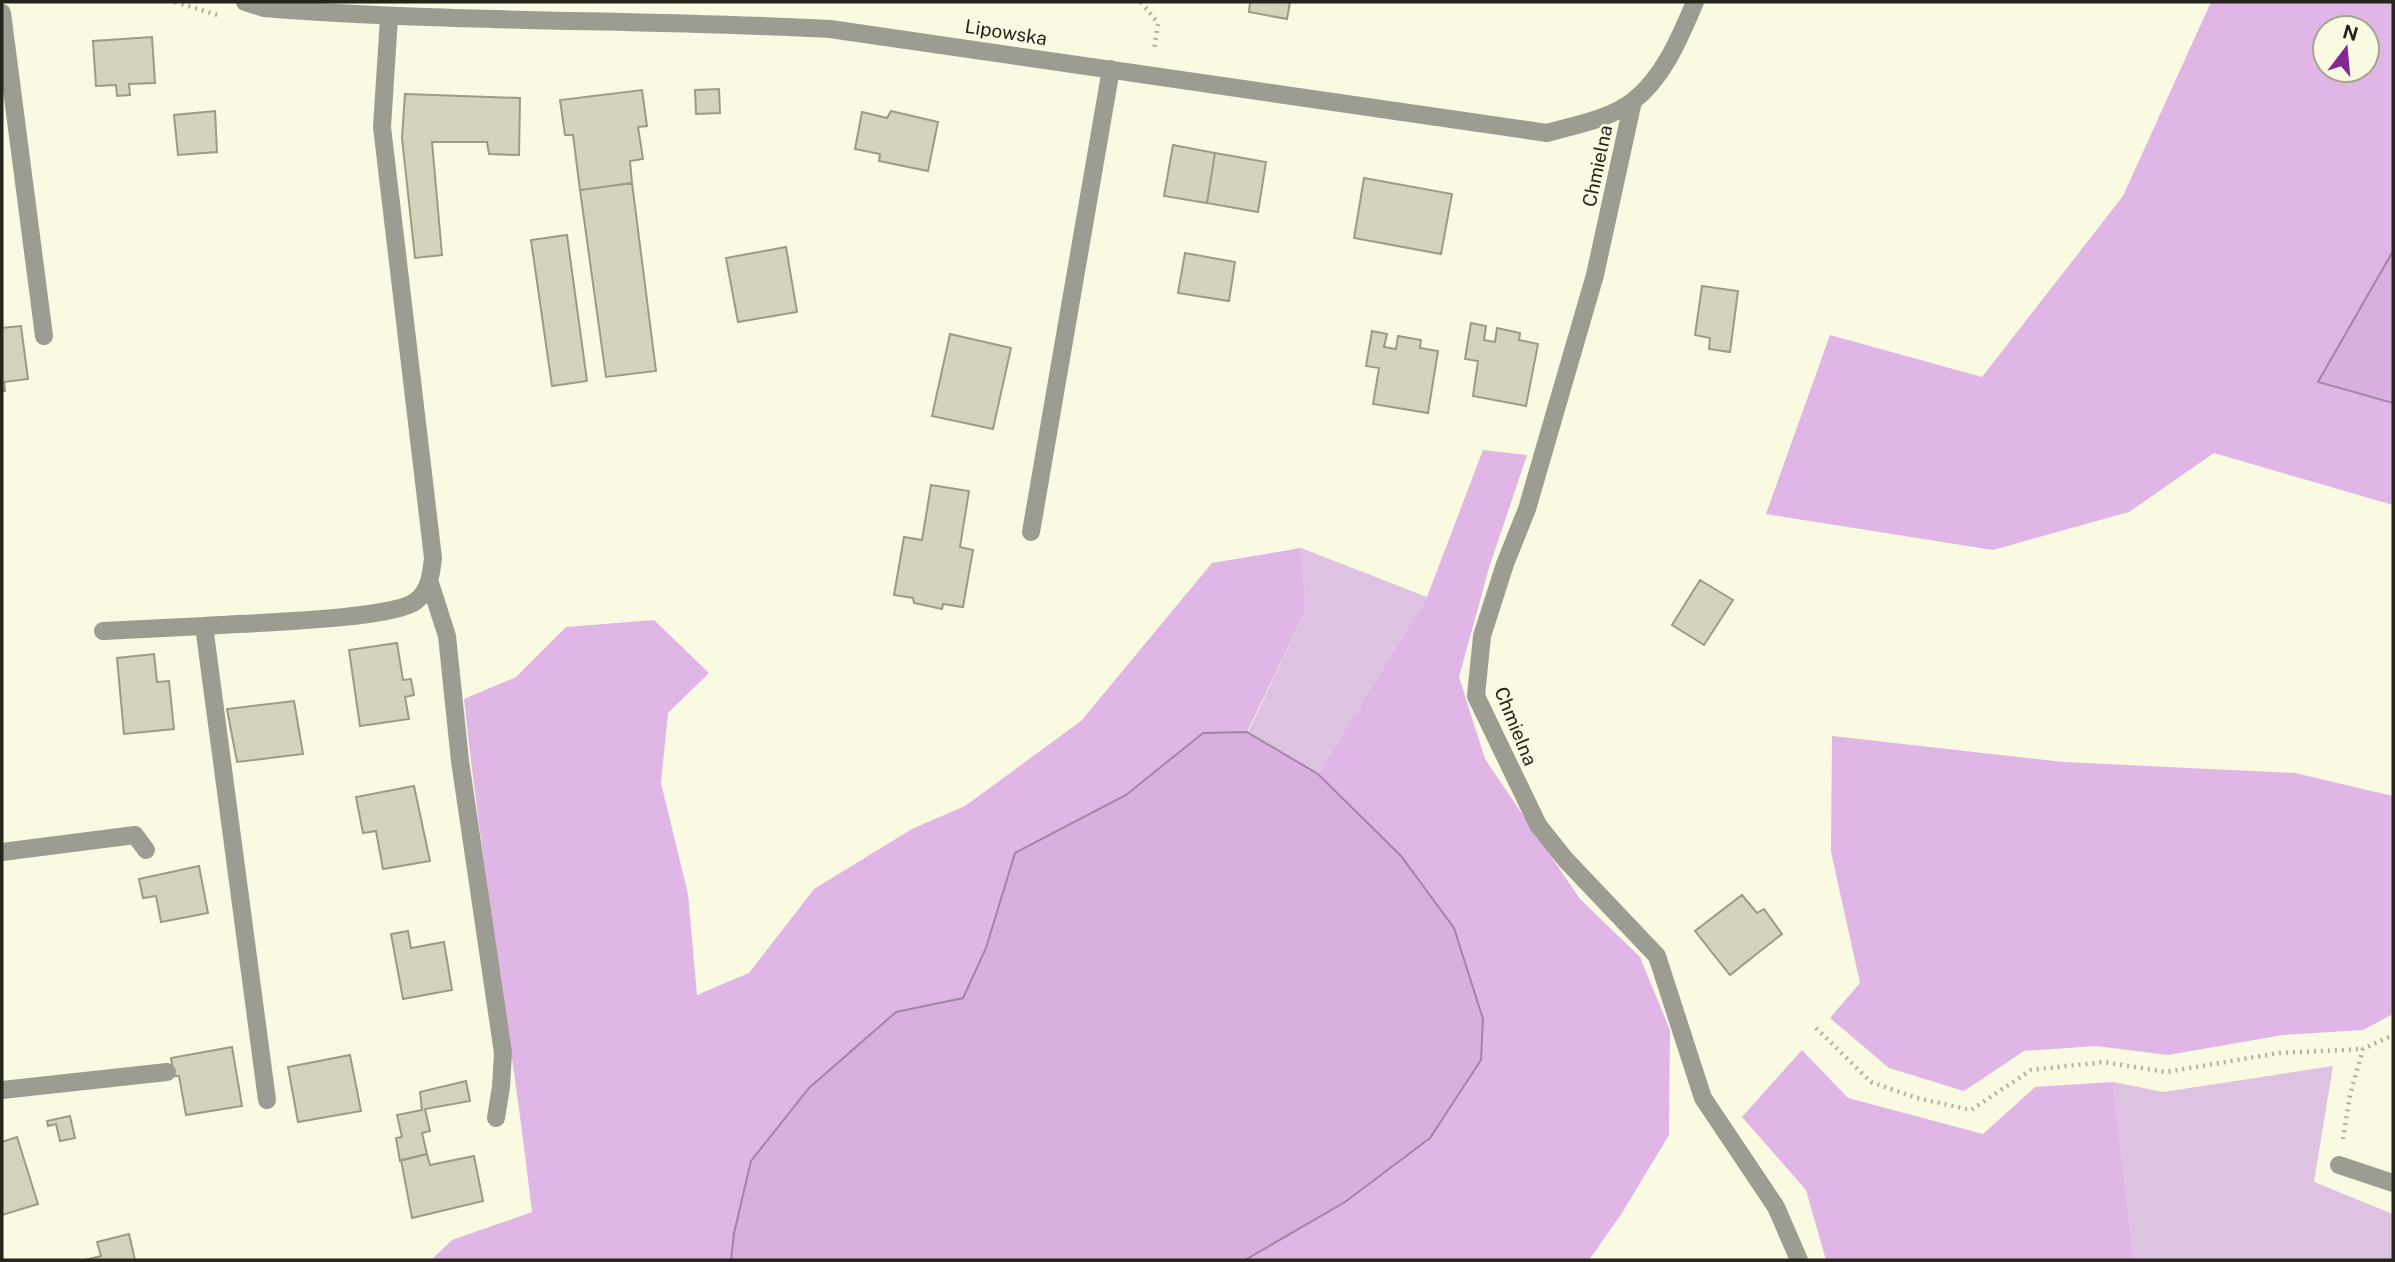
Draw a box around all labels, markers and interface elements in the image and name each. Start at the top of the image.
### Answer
north arrow [2311,14,2381,84]
street label: Lipowska [963,15,1049,49]
text: N [2341,20,2361,45]
street label: Chmielna [1578,123,1616,209]
street label: Chmielna [1490,683,1542,769]

